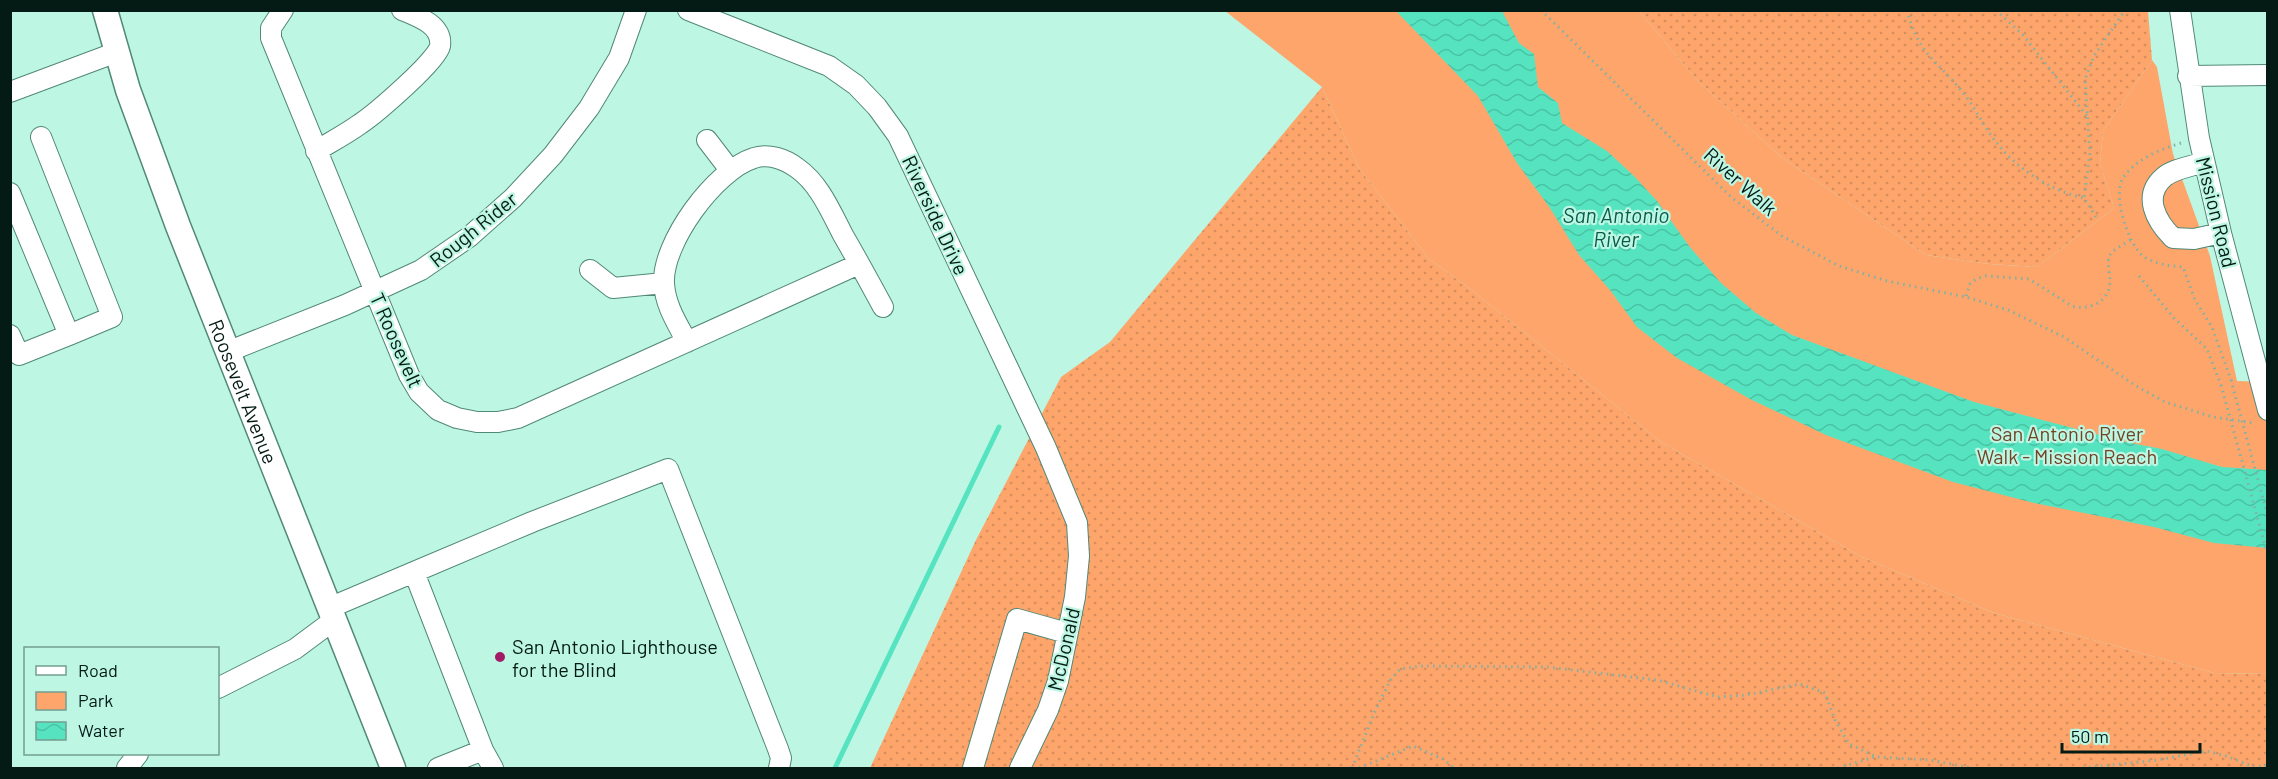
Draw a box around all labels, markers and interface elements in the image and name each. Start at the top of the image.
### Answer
street label: River Walk [1700,142,1782,220]
street label: Riverside Drive [898,151,974,279]
street label: Mission Road [2192,154,2242,270]
street label: Rough Rider [424,186,522,272]
water label: San Antonio River [1563,202,1669,251]
street label: T Roosevelt [365,289,429,391]
street label: Roosevelt Avenue [204,316,283,467]
park label: San Antonio River Walk - Mission Reach [1977,421,2157,468]
street label: McDonald [1042,605,1084,693]
place label: San Antonio Lighthouse for the Blind [512,634,718,681]
legend [24,647,219,755]
marker: San Antonio Lighthouse for the Blind [493,650,507,664]
text: Road [78,659,118,681]
text: Park [78,689,113,711]
scale bar [2062,716,2200,754]
text: Water [78,719,125,741]
text: 50 m [2071,725,2109,747]

